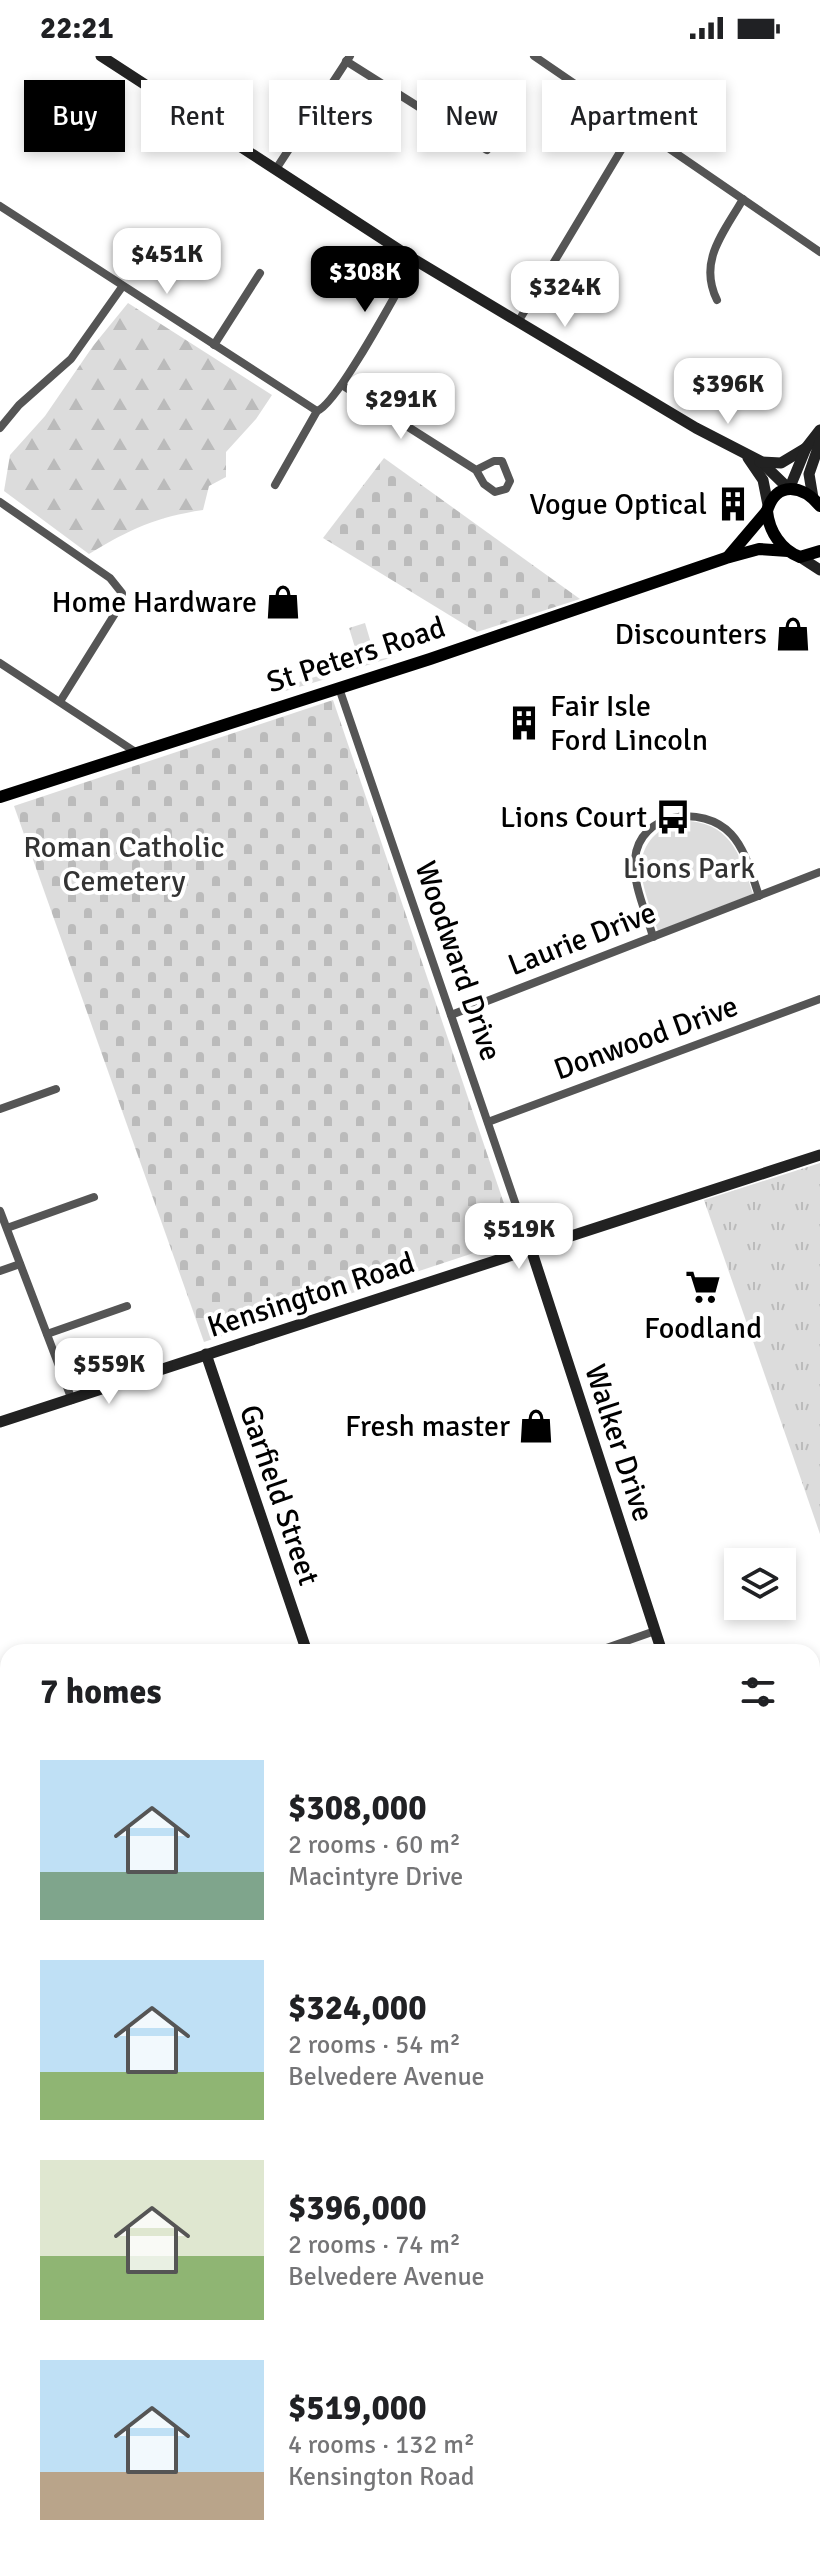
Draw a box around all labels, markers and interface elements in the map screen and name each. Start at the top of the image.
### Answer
text: 22:21 [40,10,114,47]
chip: Buy [24,80,125,152]
chip: Rent [141,80,253,152]
chip: Filters [269,80,401,152]
chip: New [417,80,526,152]
chip: Apartment [542,80,726,152]
pin: $451K [111,228,223,296]
text: $451K [131,238,203,270]
pin: $308K [309,246,421,314]
text: $308K [329,256,401,288]
pin: $324K [509,261,621,329]
text: $324K [529,271,601,303]
pin: $396K [672,358,784,426]
text: $396K [692,368,764,400]
pin: $291K [345,373,457,441]
text: $291K [365,383,437,415]
building icon: Vogue Optical [714,485,752,523]
place label: Vogue Optical [529,486,707,523]
shop icon: Home Hardware [264,583,302,621]
place label: Home Hardware [51,584,257,621]
street label: St Peters Road [262,609,450,701]
shop icon: Discounters [774,615,812,653]
place label: Discounters [615,616,767,653]
place label: Fair Isle Ford Lincoln [550,688,708,759]
building icon: Fair Isle Ford Lincoln [505,704,543,742]
bus stop icon: Lions Court [654,798,692,836]
place label: Lions Court [500,799,647,836]
park label: Roman Catholic Cemetery [23,829,225,900]
park label: Lions Park [623,850,755,887]
street label: Woodward Drive [407,856,509,1066]
street label: Laurie Drive [503,894,661,984]
street label: Donwood Drive [549,988,743,1088]
pin: $519K [463,1203,575,1271]
text: $519K [483,1213,555,1245]
street label: Kensington Road [203,1244,419,1346]
supermarket icon: Foodland [684,1268,722,1306]
place label: Foodland [644,1310,762,1347]
pin: $559K [53,1338,165,1406]
text: $559K [73,1348,145,1380]
street label: Walker Drive [576,1360,662,1526]
street label: Garfield Street [231,1400,327,1590]
shop icon: Fresh master [517,1407,555,1445]
place label: Fresh master [345,1408,510,1445]
map controls [724,1548,796,1620]
button: layers [724,1548,796,1620]
icon: filters [736,1670,780,1714]
text: 7 homes [40,1671,161,1713]
text: $308,000 [288,1787,427,1829]
icon: home [104,1792,200,1888]
text: 2 rooms · 60 m² [288,1829,461,1861]
text: Macintyre Drive [288,1861,463,1893]
text: $324,000 [288,1987,427,2029]
icon: home [104,1992,200,2088]
text: 2 rooms · 54 m² [288,2029,461,2061]
text: Belvedere Avenue [288,2061,485,2093]
text: $396,000 [288,2187,427,2229]
icon: home [104,2192,200,2288]
text: 2 rooms · 74 m² [288,2229,461,2261]
text: Belvedere Avenue [288,2261,485,2293]
text: $519,000 [288,2387,427,2429]
icon: home [104,2392,200,2488]
text: 4 rooms · 132 m² [288,2429,475,2461]
text: Kensington Road [288,2461,475,2493]

